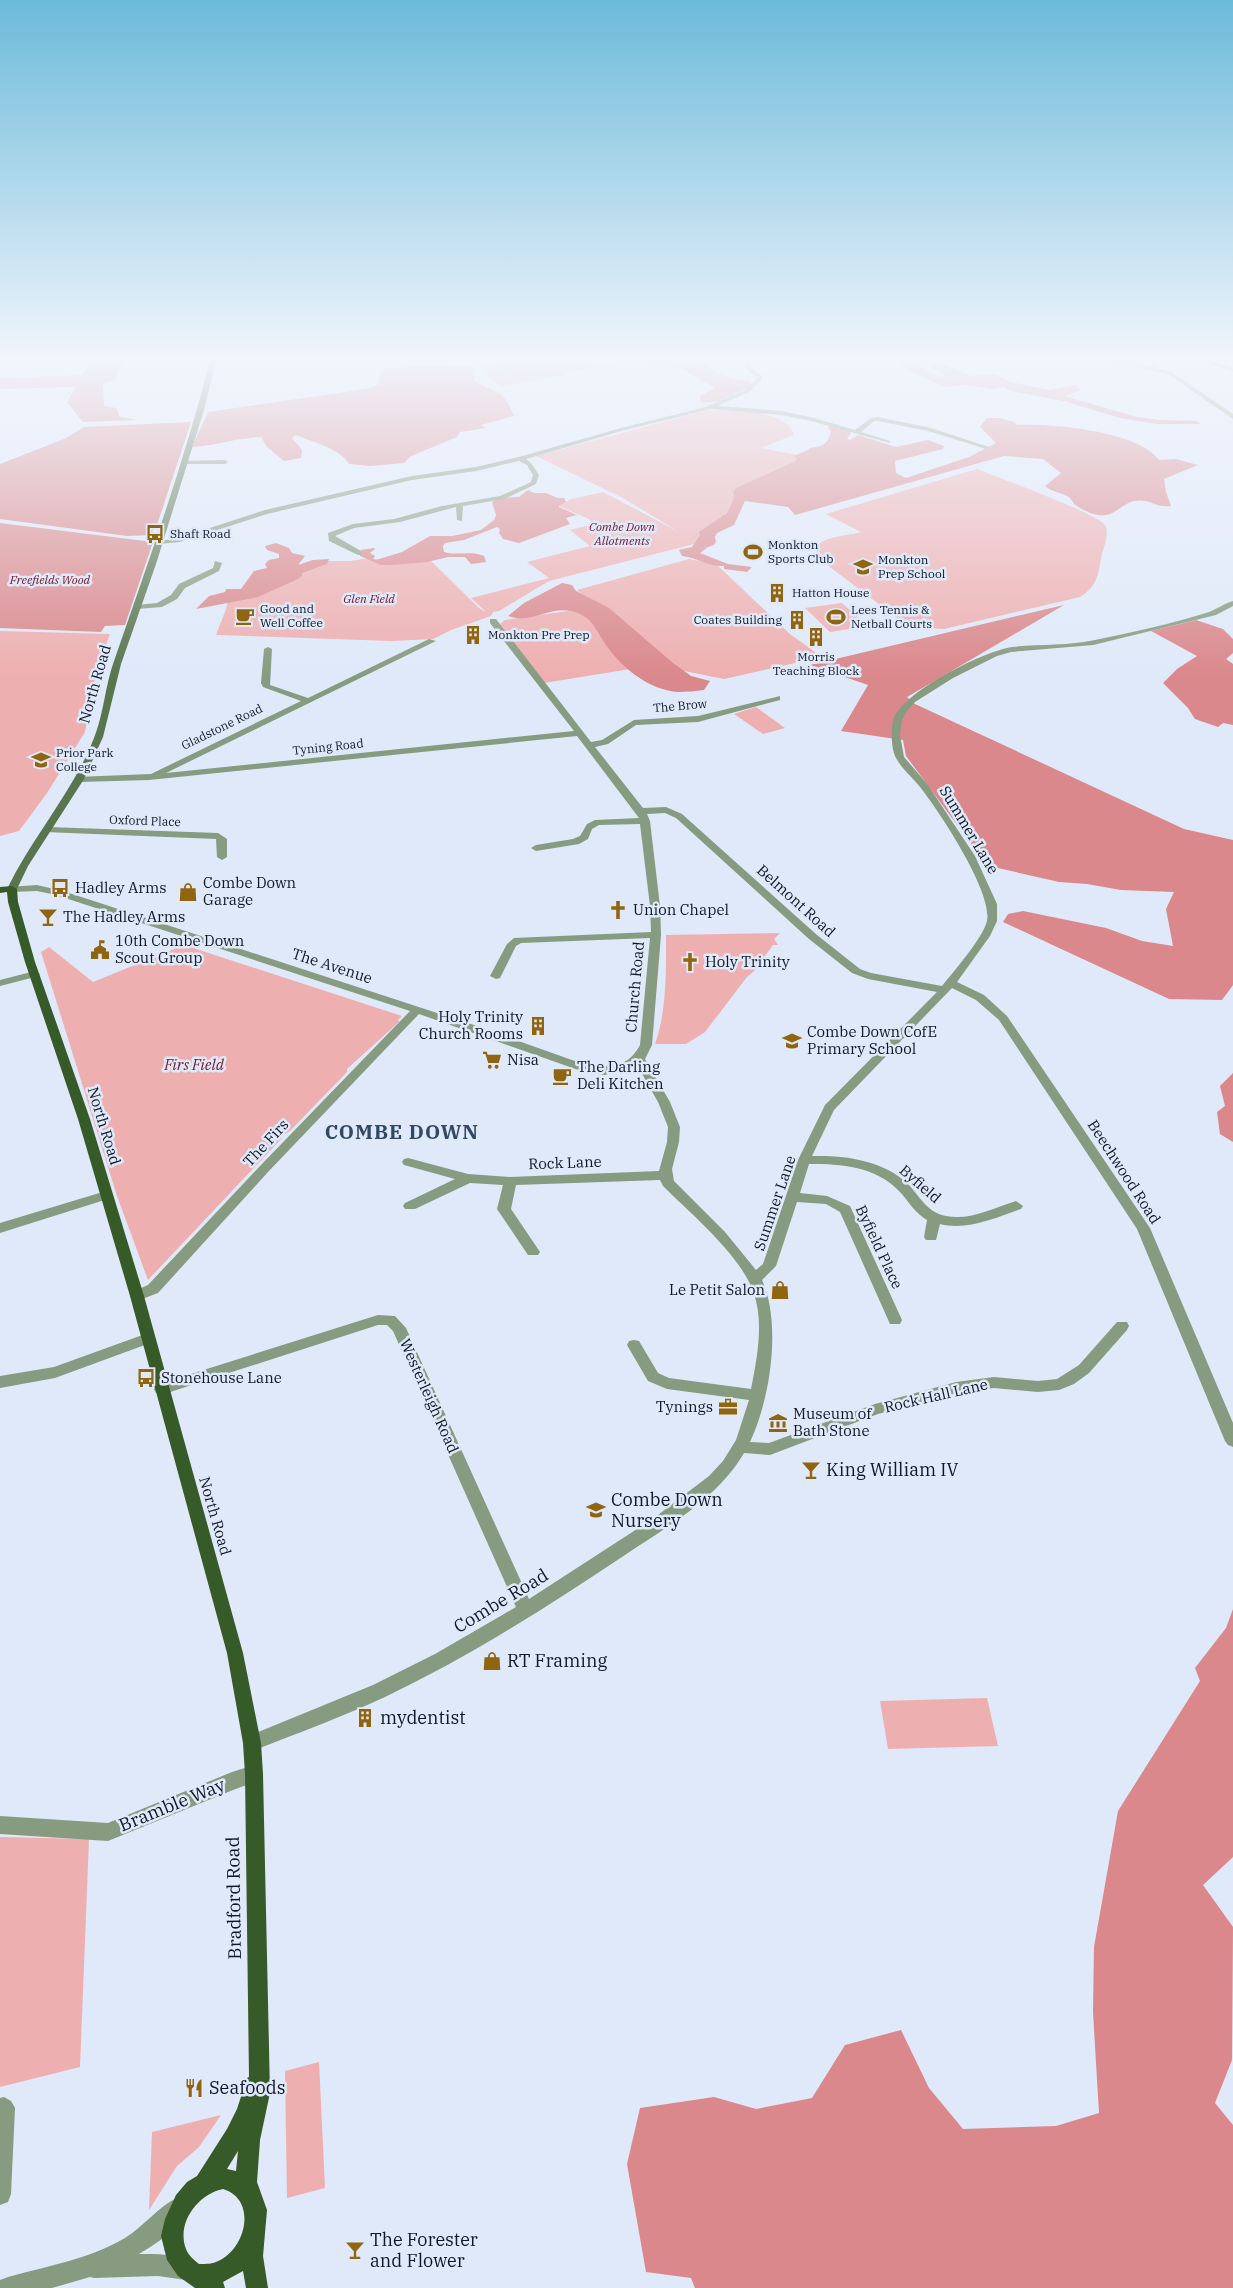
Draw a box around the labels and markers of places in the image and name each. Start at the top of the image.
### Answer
bus stop icon: Shaft Road [144,523,166,545]
place label: Shaft Road [170,526,231,541]
place label: Monkton Sports Club [768,537,834,566]
sports icon: Monkton Sports Club [742,541,764,563]
place label: Monkton Prep School [878,552,946,581]
school or university icon: Monkton Prep School [852,556,874,578]
building icon: Hatton House [766,582,788,604]
place label: Hatton House [792,585,869,600]
place label: Good and Well Coffee [260,601,323,630]
place label: Lees Tennis & Netball Courts [851,602,932,631]
cafe icon: Good and Well Coffee [234,605,256,627]
sports icon: Lees Tennis & Netball Courts [825,606,847,628]
building icon: Coates Building [786,609,808,631]
place label: Coates Building [694,612,782,627]
building icon: Monkton Pre Prep [462,624,484,646]
building icon: Morris Teaching Block [805,626,827,648]
place label: Monkton Pre Prep [488,627,590,642]
place label: Morris Teaching Block [773,649,859,678]
place label: Prior Park College [56,745,114,774]
school or university icon: Prior Park College [30,749,52,771]
place label: Combe Down Garage [203,873,297,909]
bus stop icon: Hadley Arms [49,877,71,899]
place label: Hadley Arms [75,878,167,897]
shop icon: Combe Down Garage [177,881,199,903]
church icon: Union Chapel [607,899,629,921]
place label: Union Chapel [633,900,729,919]
bar icon: The Hadley Arms [37,906,59,928]
place label: The Hadley Arms [63,907,185,926]
place label: 10th Combe Down Scout Group [115,931,245,967]
public building icon: 10th Combe Down Scout Group [89,939,111,961]
church icon: Holy Trinity [679,951,701,973]
place label: Holy Trinity [705,952,790,971]
place label: Holy Trinity Church Rooms [419,1007,523,1043]
building icon: Holy Trinity Church Rooms [527,1015,549,1037]
place label: Combe Down CofE Primary School [807,1022,937,1058]
school or university icon: Combe Down CofE Primary School [781,1030,803,1052]
supermarket icon: Nisa [481,1049,503,1071]
place label: Nisa [507,1050,539,1069]
place label: The Darling Deli Kitchen [577,1057,664,1093]
cafe icon: The Darling Deli Kitchen [551,1065,573,1087]
shop icon: Le Petit Salon [769,1279,791,1301]
place label: Le Petit Salon [669,1280,765,1299]
bus stop icon: Stonehouse Lane [135,1367,157,1389]
place label: Stonehouse Lane [161,1368,282,1387]
office icon: Tynings [717,1396,739,1418]
place label: Tynings [656,1397,713,1416]
place label: Museum of Bath Stone [793,1404,872,1440]
museum icon: Museum of Bath Stone [767,1412,789,1434]
place label: King William IV [826,1458,959,1481]
bar icon: King William IV [800,1459,822,1481]
place label: Combe Down Nursery [611,1488,723,1532]
school or university icon: Combe Down Nursery [585,1499,607,1521]
place label: RT Framing [507,1649,608,1672]
shop icon: RT Framing [481,1650,503,1672]
place label: mydentist [380,1706,466,1729]
building icon: mydentist [354,1707,376,1729]
place label: Seafoods [209,2076,286,2099]
restaurant icon: Seafoods [183,2077,205,2099]
place label: The Forester and Flower [370,2228,478,2272]
bar icon: The Forester and Flower [344,2239,366,2261]

